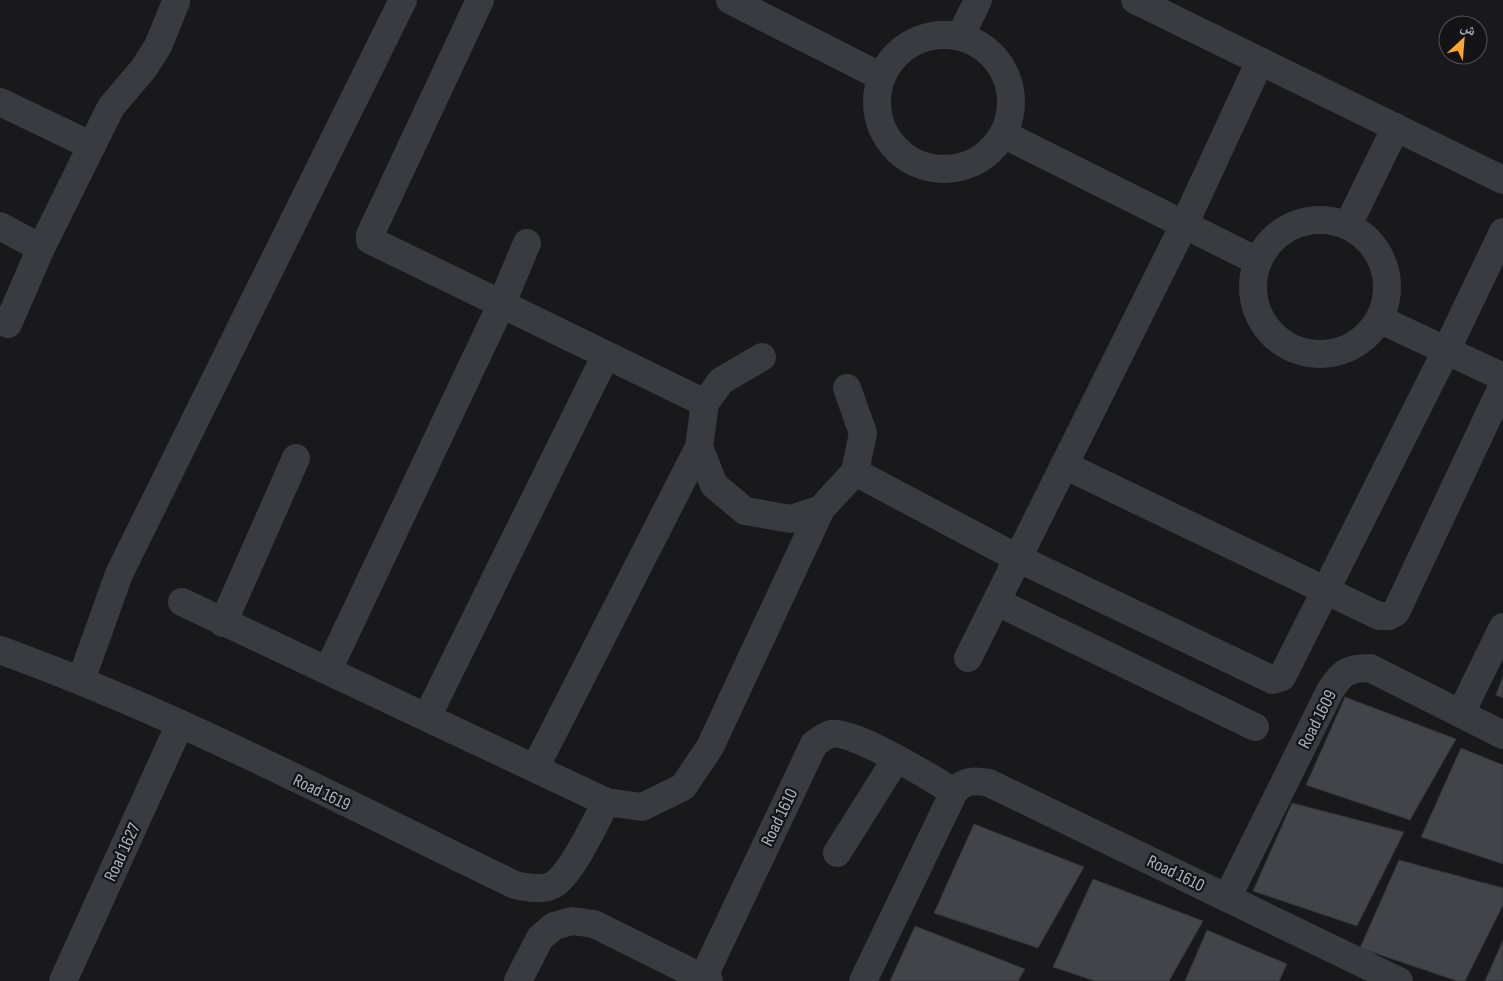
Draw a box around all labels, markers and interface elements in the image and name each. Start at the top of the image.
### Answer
north arrow [1438,15,1488,65]
text: ش [1458,18,1479,40]
street label: Road 1609 [1294,686,1341,752]
street label: Road 1619 [290,770,354,815]
street label: Road 1610 [757,785,802,849]
street label: Road 1627 [100,819,145,885]
street label: Road 1610 [1144,851,1208,896]

